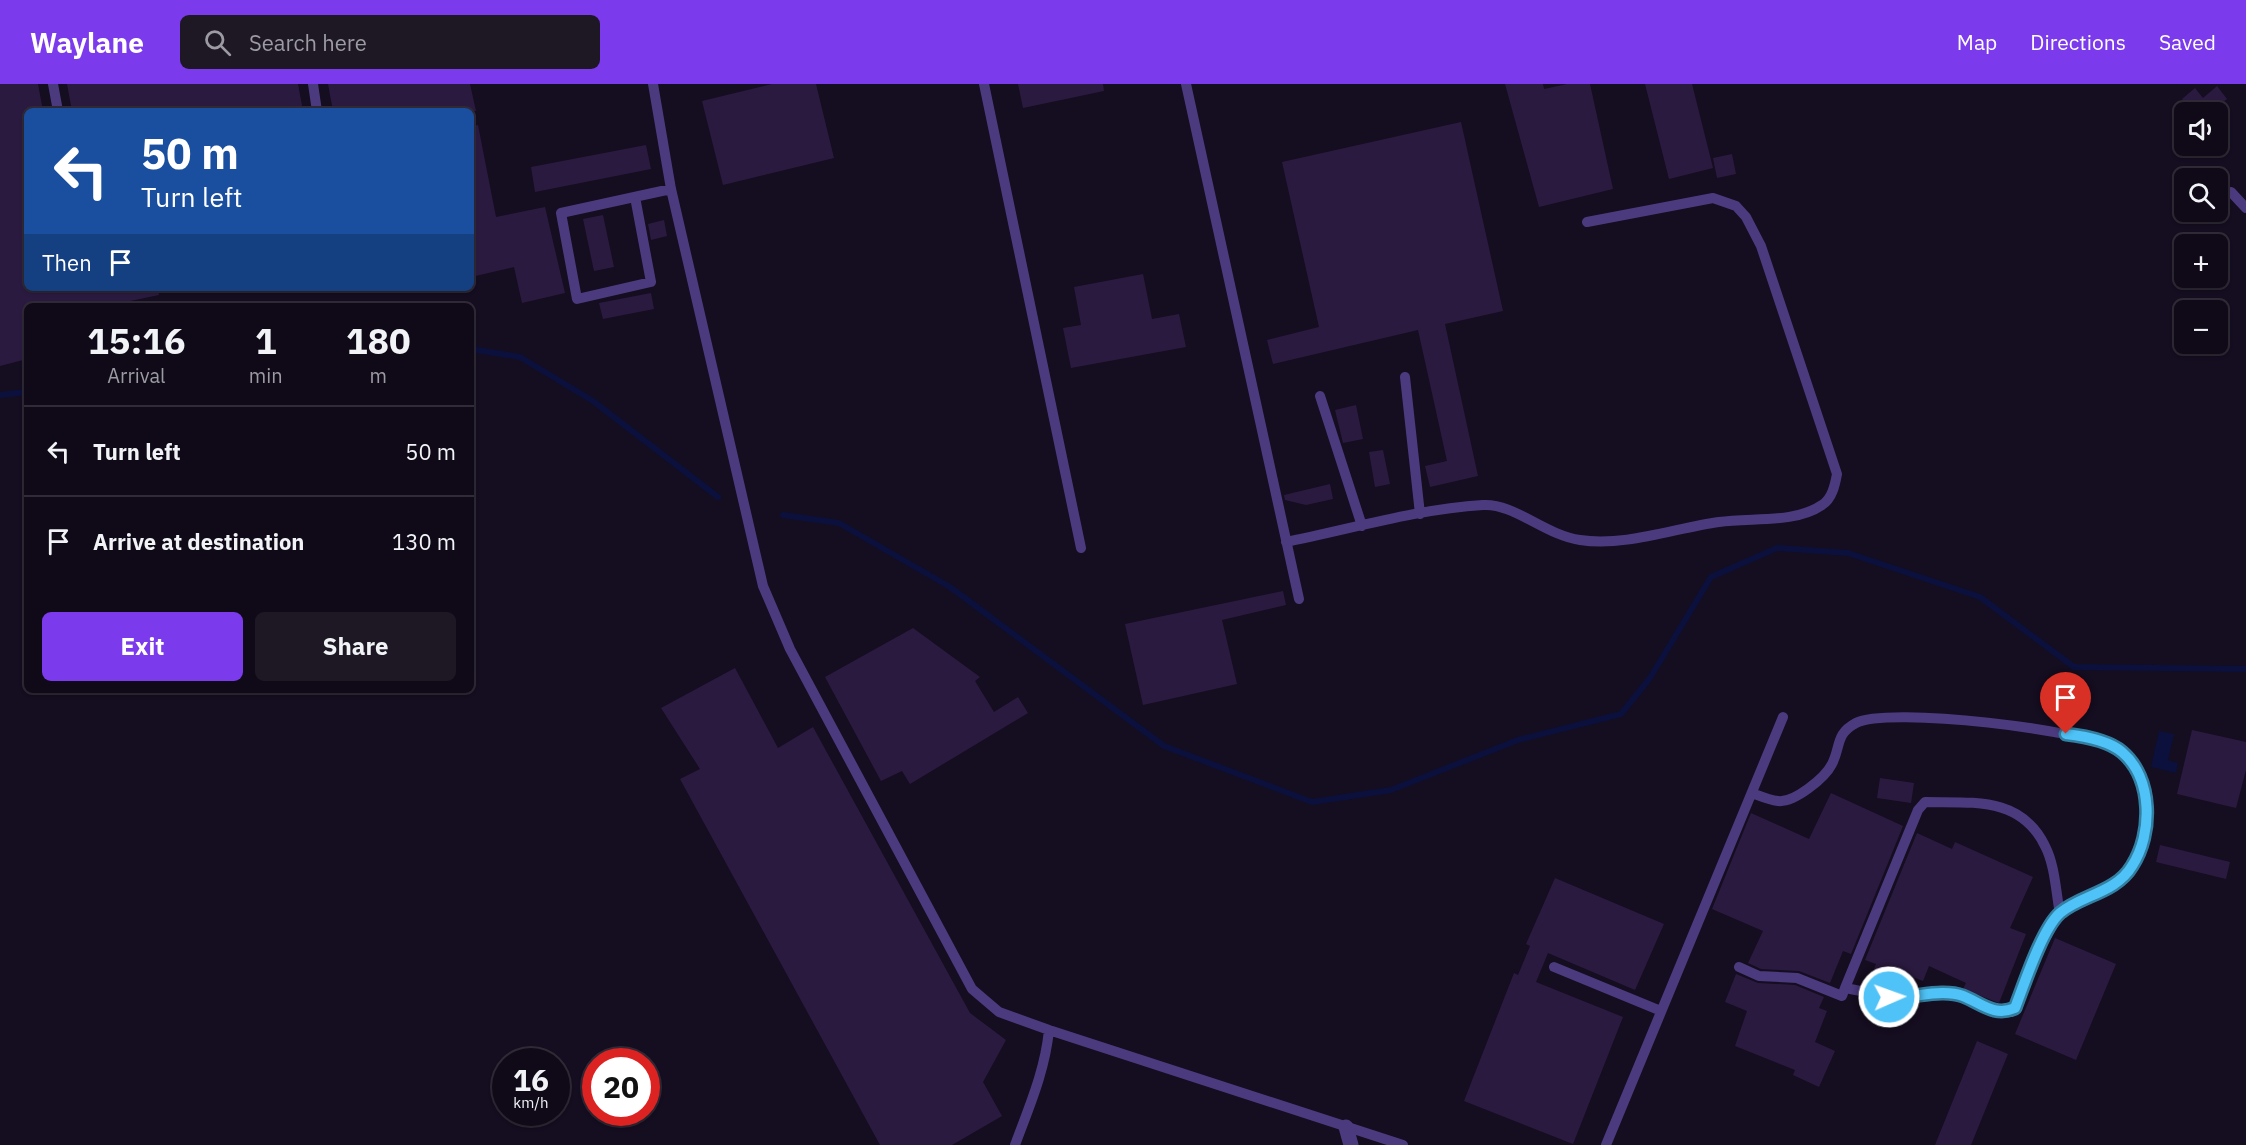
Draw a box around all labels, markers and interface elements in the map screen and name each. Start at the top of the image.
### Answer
search box [180,15,600,69]
text: Waylane [30,24,144,61]
icon: search [201,26,234,59]
text: Search here [249,28,367,57]
text: Map [1957,28,1997,56]
text: Directions [2030,28,2126,56]
text: Saved [2159,28,2216,56]
map controls [2174,102,2228,354]
button: sound [2174,102,2228,156]
text: 50 m [141,126,239,181]
icon: left [42,132,120,210]
button: search [2174,168,2228,222]
text: Turn left [141,179,242,214]
button: + [2174,234,2228,288]
icon: arrive [104,246,137,279]
text: Then [42,248,92,277]
button: − [2174,300,2228,354]
text: 15:16 [87,317,186,364]
text: 1 [255,317,277,364]
text: 180 [346,317,411,364]
text: Arrival [107,362,166,389]
text: min [249,362,283,389]
text: m [370,362,387,389]
icon: left [42,435,75,468]
text: Turn left [93,437,181,466]
text: 50 m [405,437,456,466]
icon: arrive [42,525,75,558]
text: Arrive at destination [93,527,304,556]
text: 130 m [392,527,456,556]
button: Exit [42,612,243,681]
button: Share [255,612,456,681]
pin [2040,672,2091,734]
icon: arrive [2049,681,2082,714]
position arrow [1857,965,1921,1029]
speed limit sign: 20 [582,1048,660,1126]
text: 16 [513,1060,549,1099]
text: km/h [513,1093,549,1112]

